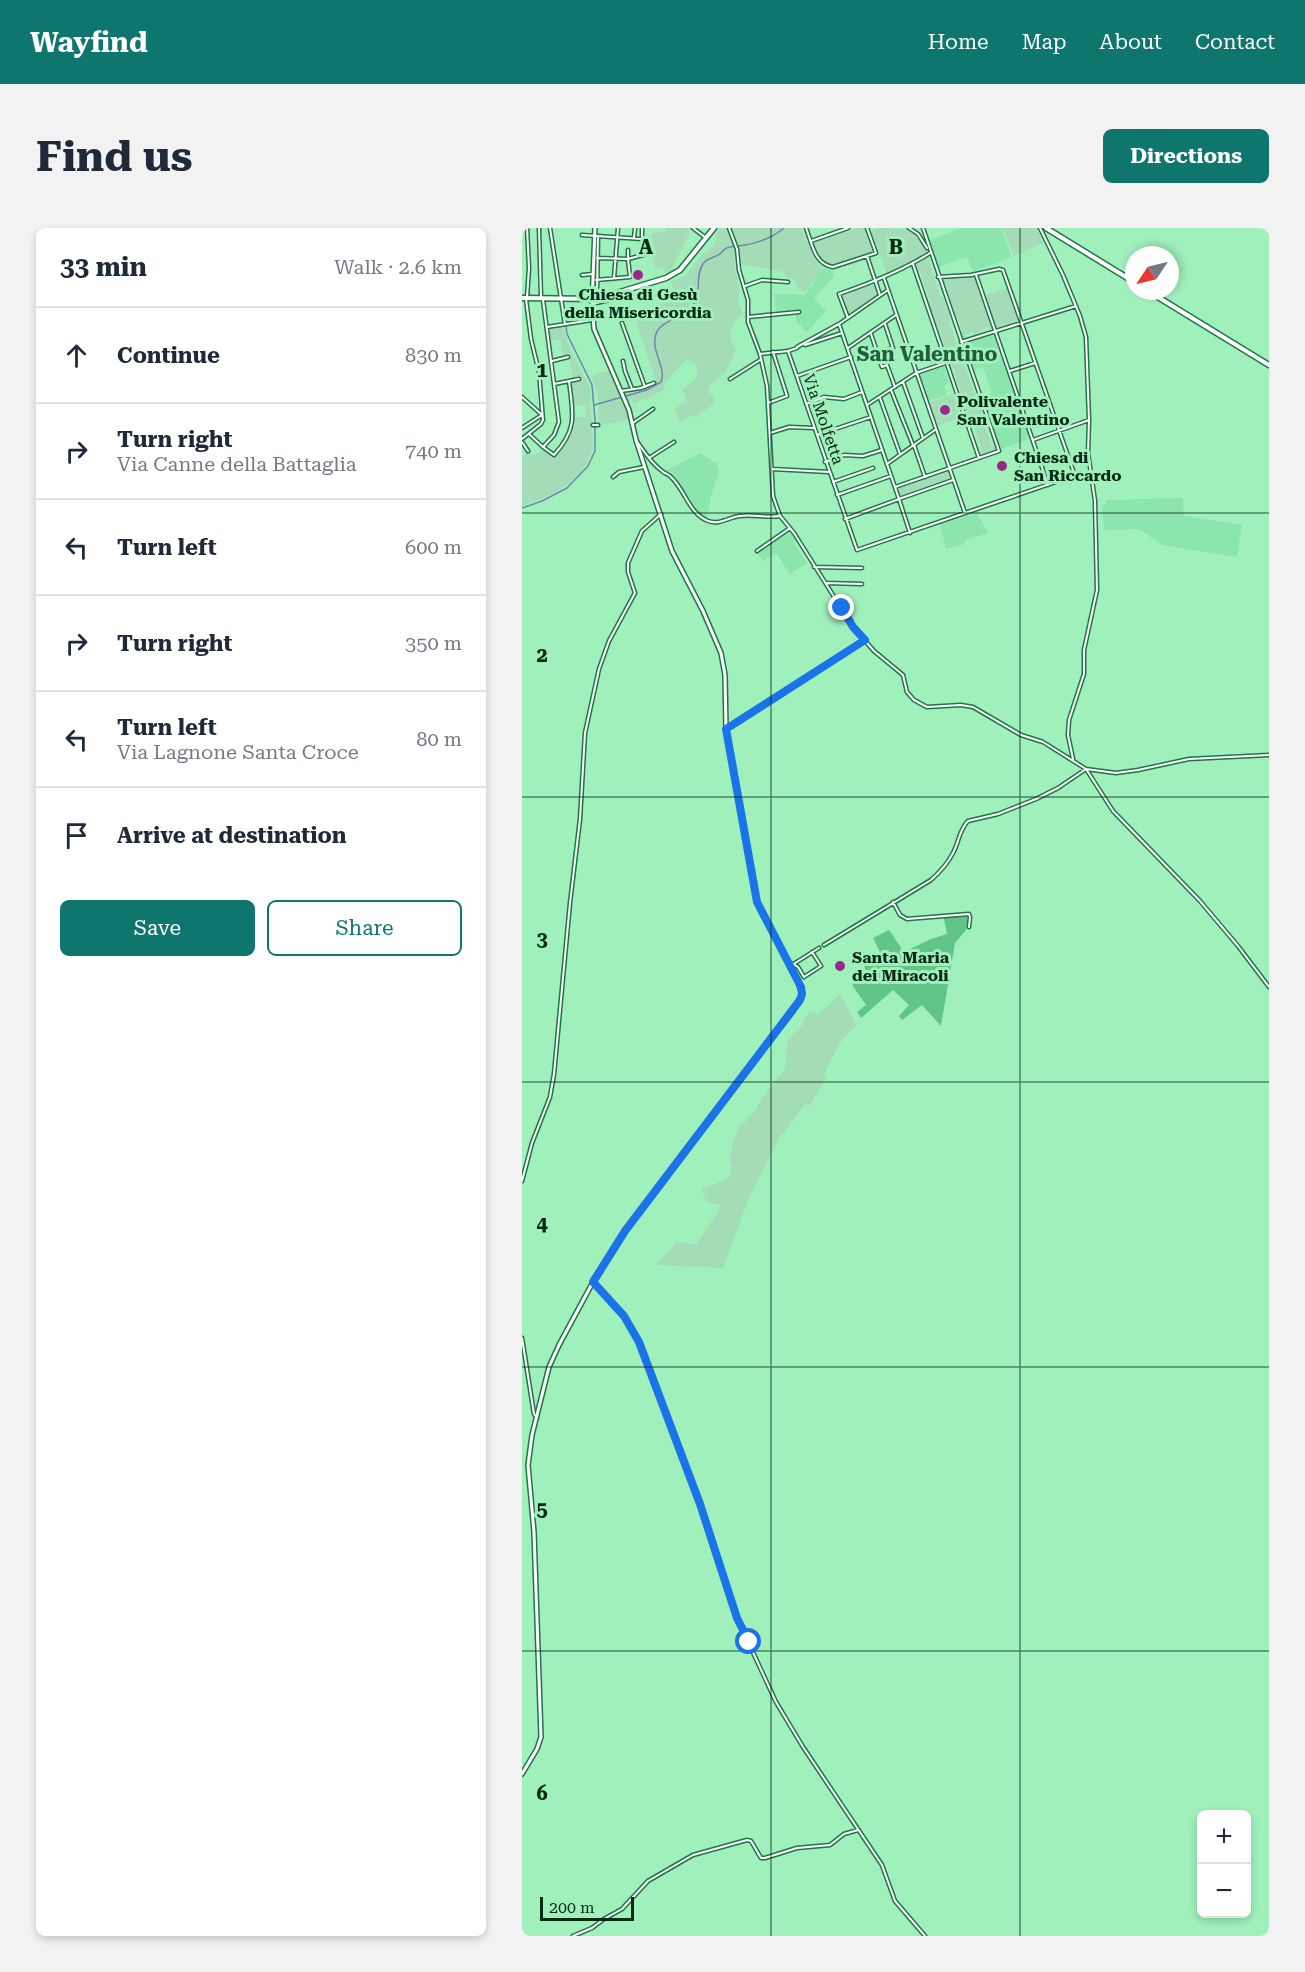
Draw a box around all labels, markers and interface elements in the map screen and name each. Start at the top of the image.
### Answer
text: Wayfind [30,26,148,59]
text: Home [928,30,989,54]
text: Map [1022,30,1067,54]
text: About [1100,30,1162,54]
text: Contact [1195,30,1275,54]
button: Directions [1103,129,1269,183]
text: Find us [36,132,193,181]
text: A [639,235,654,259]
text: B [889,235,903,259]
north arrow [1125,246,1179,300]
text: 33 min [60,252,147,282]
text: Walk · 2.6 km [334,255,462,279]
marker: Chiesa di Gesù della Misericordia [631,268,645,282]
place label: Chiesa di Gesù della Misericordia [565,285,712,322]
icon: ahead [60,339,93,372]
district label: San Valentino [857,342,997,366]
text: Continue [117,343,220,368]
text: 830 m [405,343,462,367]
text: 1 [536,358,548,382]
street label: Via Molfetta [799,371,848,467]
place label: Polivalente San Valentino [957,392,1070,429]
marker: Polivalente San Valentino [938,403,952,417]
text: Turn right [117,427,232,452]
icon: right [60,435,93,468]
text: 740 m [405,439,462,463]
place label: Chiesa di San Riccardo [1014,448,1122,485]
text: Via Canne della Battaglia [117,452,357,476]
marker: Chiesa di San Riccardo [995,459,1009,473]
icon: left [60,531,93,564]
text: Turn left [117,535,217,560]
text: 600 m [405,535,462,559]
route end [828,594,854,620]
icon: right [60,627,93,660]
text: Turn right [117,631,232,656]
text: 350 m [405,631,462,655]
text: 2 [536,643,548,667]
text: Turn left [117,715,217,740]
icon: left [60,723,93,756]
text: 80 m [416,727,462,751]
text: Via Lagnone Santa Croce [117,740,359,764]
icon: arrive [60,819,93,852]
text: Arrive at destination [117,823,346,848]
button: Save [60,900,255,956]
button: Share [267,900,462,956]
text: 3 [536,927,548,951]
place label: Santa Maria dei Miracoli [852,948,950,985]
marker: Santa Maria dei Miracoli [833,959,847,973]
text: 4 [536,1212,548,1236]
text: 5 [536,1497,548,1521]
route start [735,1628,761,1654]
text: 6 [536,1781,548,1805]
map controls [1197,1810,1251,1918]
button: + [1197,1810,1251,1864]
button: − [1197,1864,1251,1918]
scale bar [540,1894,634,1922]
text: 200 m [549,1898,595,1917]

